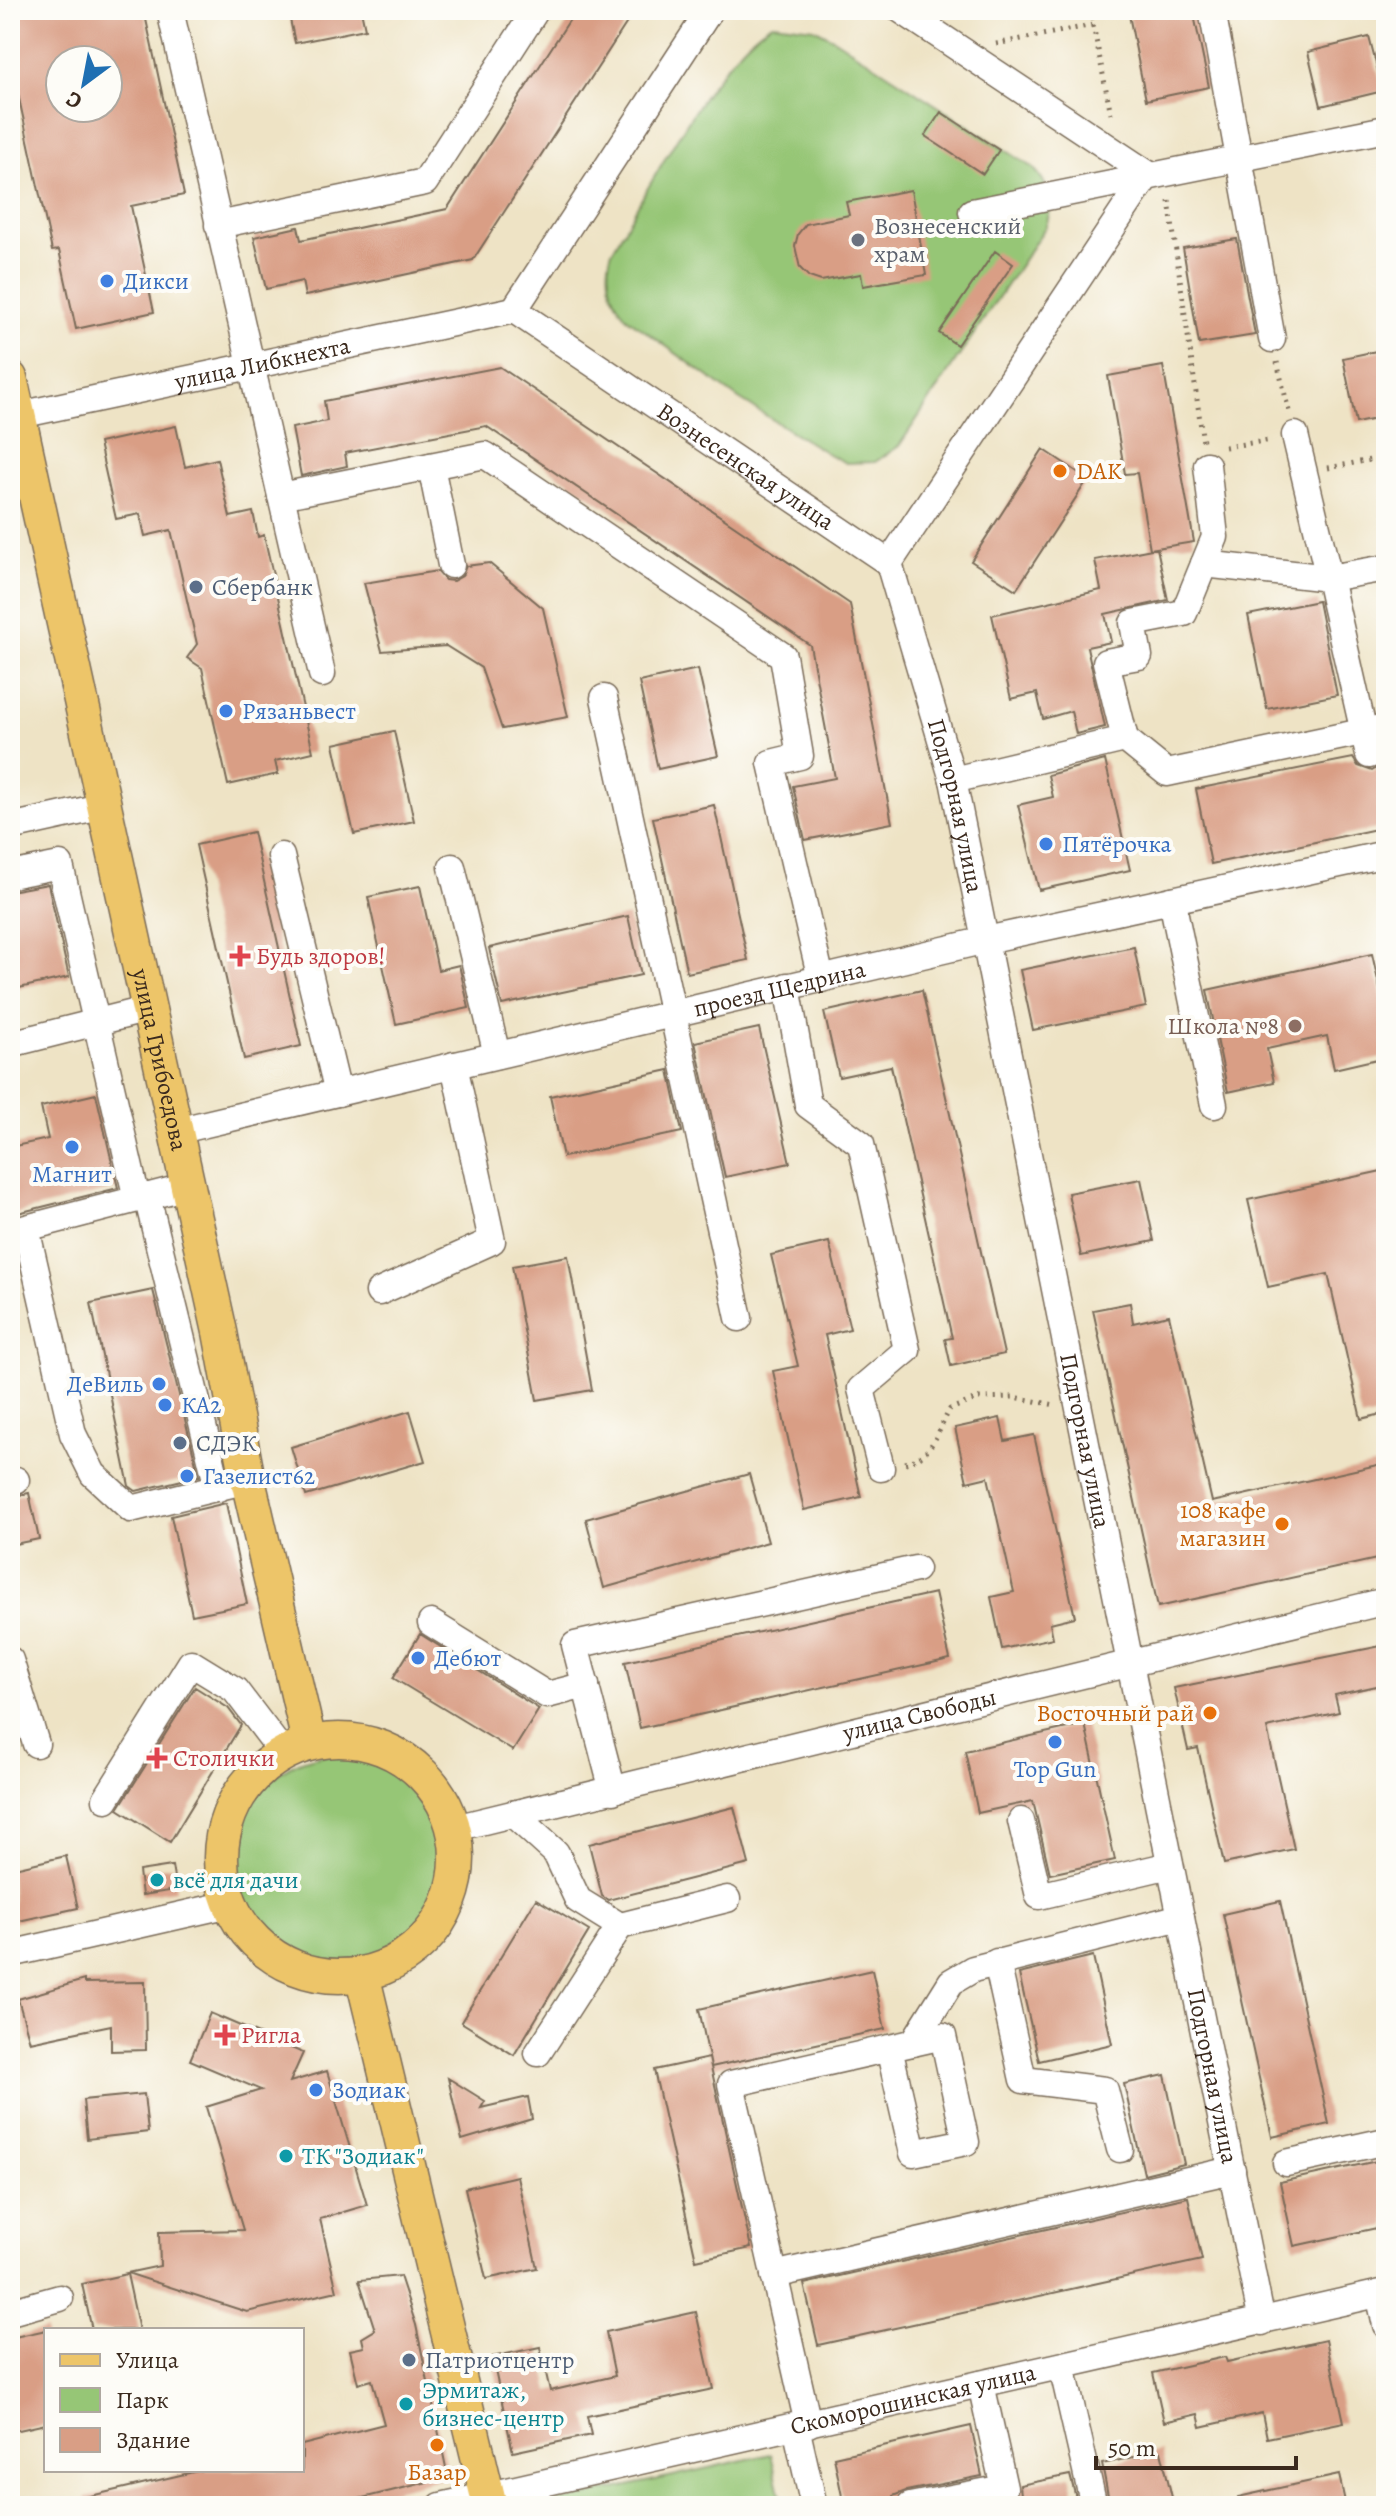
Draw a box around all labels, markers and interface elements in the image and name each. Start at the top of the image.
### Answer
north arrow [44,44,124,124]
text: С [60,84,88,116]
place label: Вознесенский храм [874,210,1021,270]
marker: Вознесенский храм [849,231,867,249]
place label: Дикси [123,265,189,297]
marker: Дикси [98,272,116,290]
street label: улица Либкнехта [171,329,353,398]
street label: Вознесенская улица [651,395,841,538]
place label: DAK [1076,455,1122,487]
marker: DAK [1051,462,1069,480]
place label: Сбербанк [212,571,313,603]
marker: Сбербанк [187,578,205,596]
place label: Рязаньвест [242,695,356,727]
marker: Рязаньвест [217,702,235,720]
street label: Подгорная улица [920,715,991,896]
place label: Пятёрочка [1062,828,1172,860]
marker: Пятёрочка [1037,835,1055,853]
place label: Будь здоров! [256,940,385,972]
marker: Будь здоров! [231,947,249,965]
street label: проезд Щедрина [690,953,869,1024]
street label: улица Грибоедова [124,965,196,1154]
place label: Школа №8 [1167,1010,1279,1042]
marker: Школа №8 [1286,1017,1304,1035]
marker: Магнит [63,1138,81,1156]
place label: Магнит [32,1158,112,1190]
street label: Подгорная улица [1052,1350,1119,1531]
place label: ДеВиль [67,1368,143,1400]
marker: ДеВиль [150,1375,168,1393]
place label: КА2 [181,1389,221,1421]
marker: КА2 [156,1396,174,1414]
place label: СДЭК [196,1427,257,1459]
marker: СДЭК [171,1434,189,1452]
place label: Газелист62 [203,1460,315,1492]
marker: Газелист62 [178,1467,196,1485]
place label: 108 кафе магазин [1179,1494,1266,1554]
marker: 108 кафе магазин [1273,1515,1291,1533]
place label: Дебют [434,1642,501,1674]
marker: Дебют [409,1649,427,1667]
street label: улица Свободы [838,1681,999,1749]
place label: Восточный рай [1037,1697,1194,1729]
marker: Восточный рай [1201,1704,1219,1722]
marker: Top Gun [1046,1733,1064,1751]
place label: Столички [173,1742,275,1774]
marker: Столички [148,1749,166,1767]
place label: Top Gun [1014,1753,1096,1785]
place label: всё для дачи [173,1864,299,1896]
marker: всё для дачи [148,1871,166,1889]
street label: Подгорная улица [1180,1986,1246,2166]
place label: Ригла [241,2019,301,2051]
marker: Ригла [216,2026,234,2044]
place label: Зодиак [332,2074,406,2106]
marker: Зодиак [307,2081,325,2099]
place label: ТК "Зодиак" [302,2140,424,2172]
marker: ТК "Зодиак" [277,2147,295,2165]
legend [44,2328,304,2472]
text: Улица [116,2344,179,2376]
place label: Патриотцентр [425,2344,574,2376]
marker: Патриотцентр [400,2351,418,2369]
street label: Скоморошинская улица [787,2356,1039,2442]
place label: Эрмитаж, бизнес-центр [422,2374,564,2434]
text: Парк [116,2384,169,2416]
marker: Эрмитаж, бизнес-центр [397,2395,415,2413]
scale bar [1096,2420,1296,2470]
text: Здание [116,2424,191,2456]
text: 50 m [1108,2432,1156,2464]
marker: Базар [428,2436,446,2454]
place label: Базар [407,2456,467,2488]

